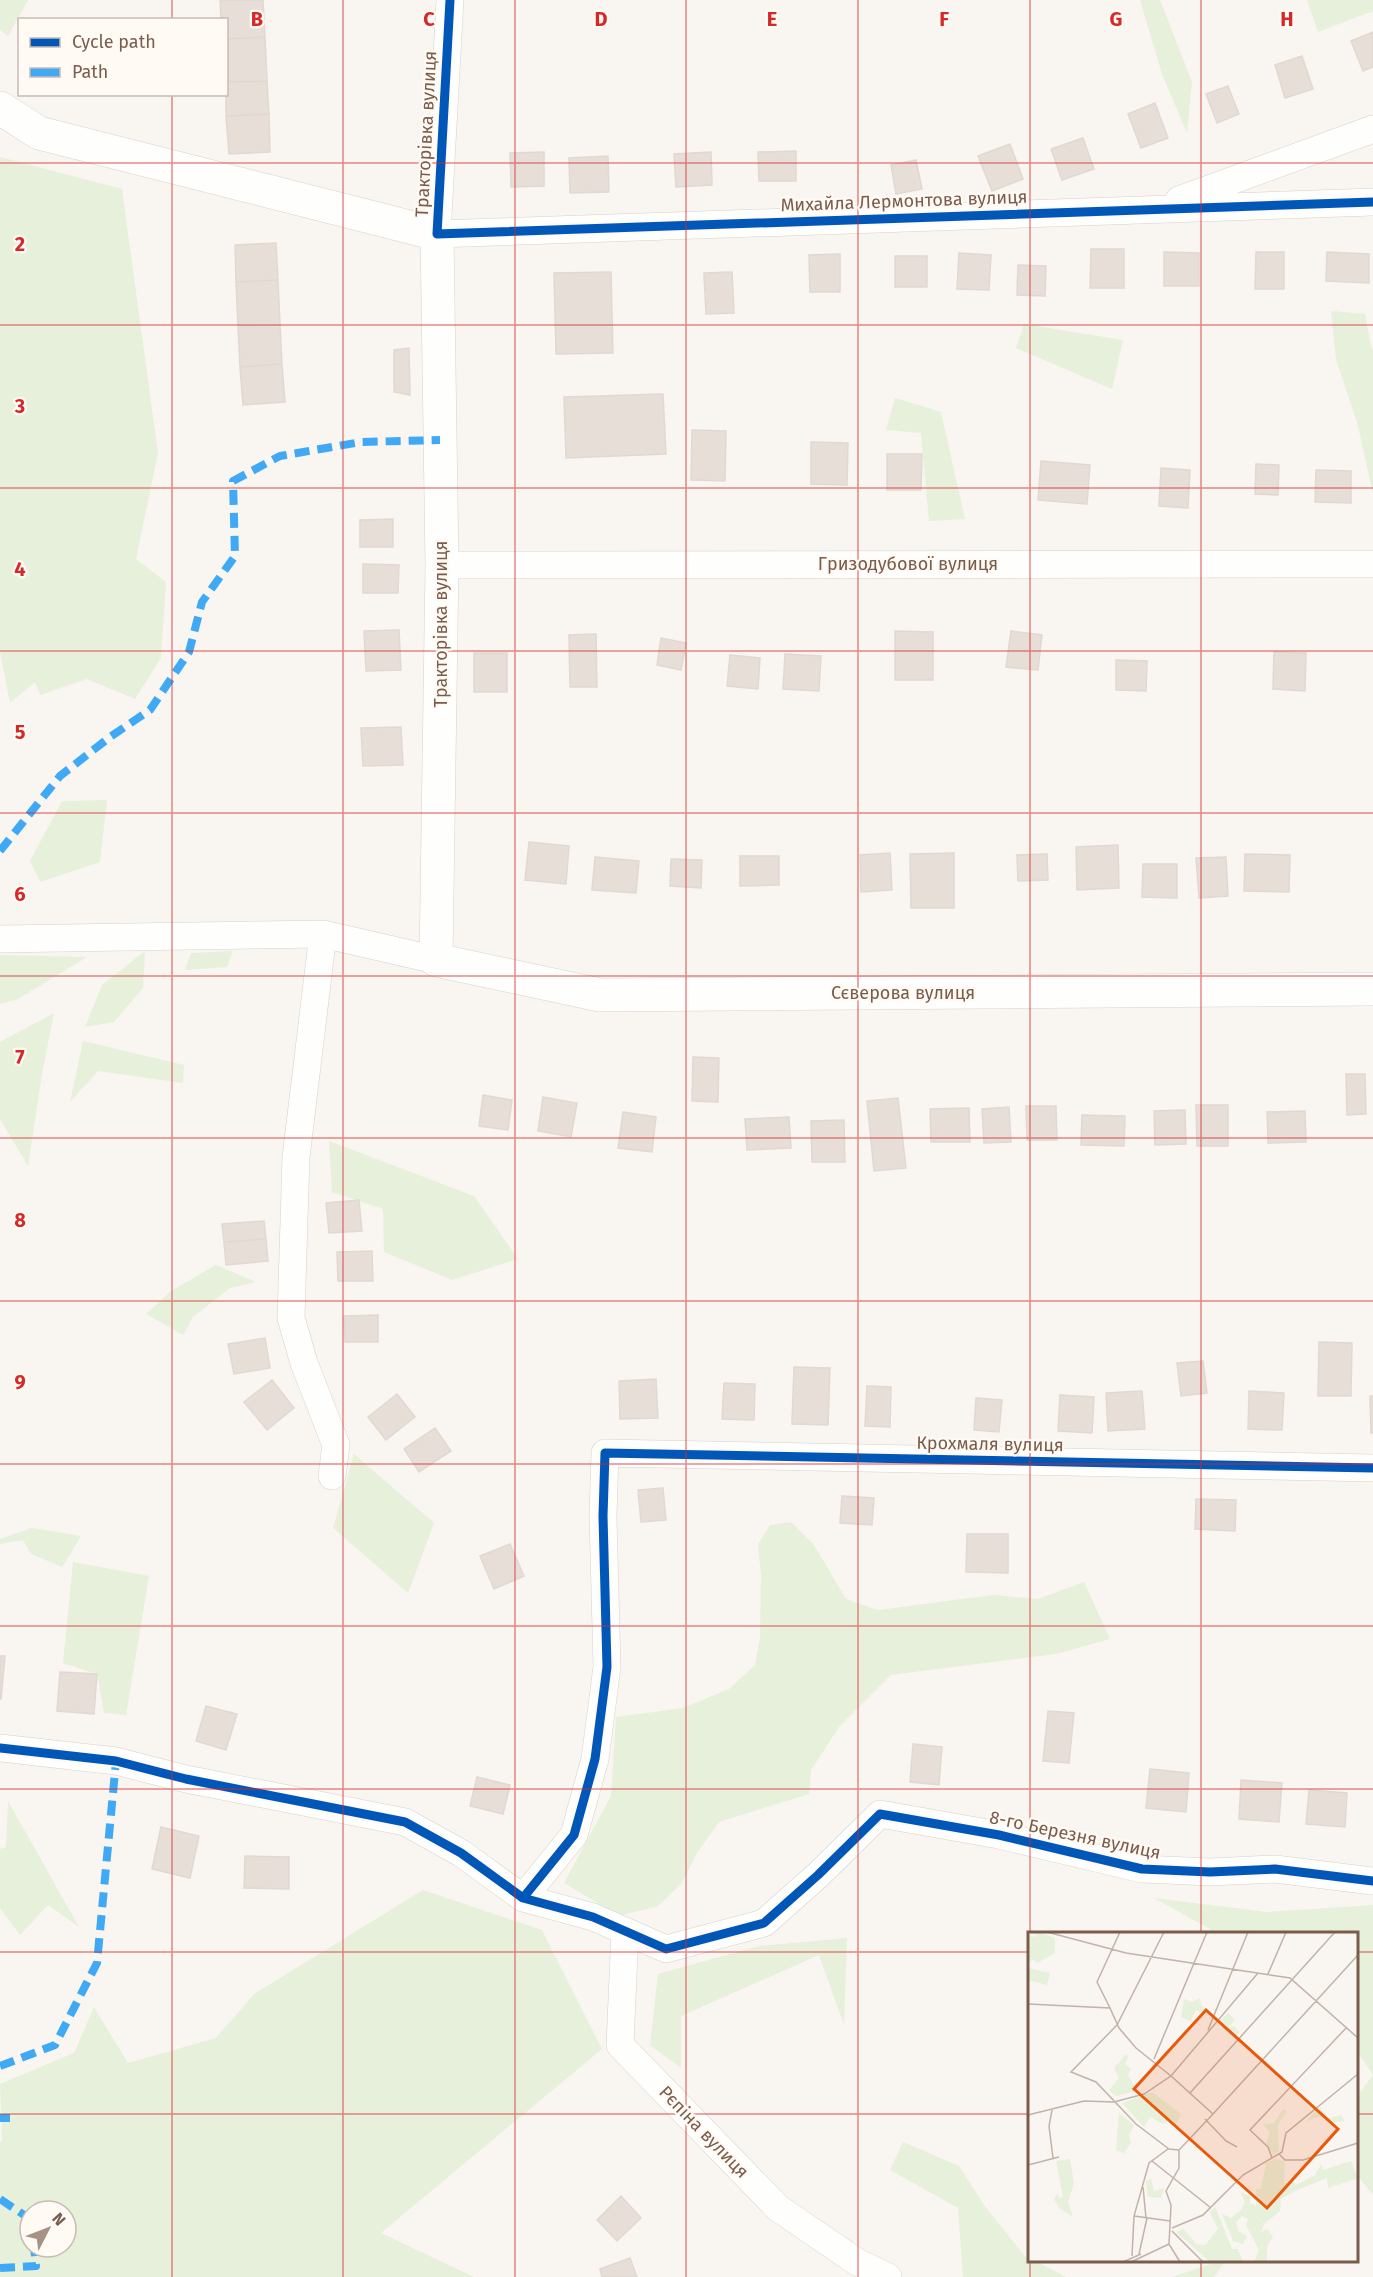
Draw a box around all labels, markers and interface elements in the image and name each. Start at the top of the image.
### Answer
text: B [251,7,263,31]
text: C [423,7,435,31]
text: D [594,7,608,31]
text: E [767,7,777,31]
text: F [939,7,949,31]
text: G [1110,7,1122,31]
text: H [1280,7,1294,31]
legend [18,18,228,96]
text: Cycle path [72,31,156,53]
street label: Тракторівка вулиця [411,50,441,218]
text: Path [72,61,108,83]
street label: Михайла Лермонтова вулиця [780,186,1028,216]
text: 2 [15,232,25,256]
text: 3 [14,394,25,418]
street label: Тракторівка вулиця [430,541,452,707]
street label: Гризодубової вулиця [818,553,998,575]
text: 4 [14,557,26,581]
text: 5 [15,720,26,744]
text: 6 [14,882,26,906]
street label: Сєверова вулиця [831,982,975,1004]
text: 7 [15,1045,25,1069]
text: 8 [14,1208,26,1232]
text: 9 [14,1370,26,1394]
street label: Крохмаля вулиця [916,1432,1064,1456]
street label: 8-го Березня вулиця [987,1806,1163,1864]
inset map [1028,1932,1358,2262]
street label: Рєпіна вулиця [655,2081,753,2183]
north arrow [18,2199,78,2259]
text: N [48,2209,69,2230]

